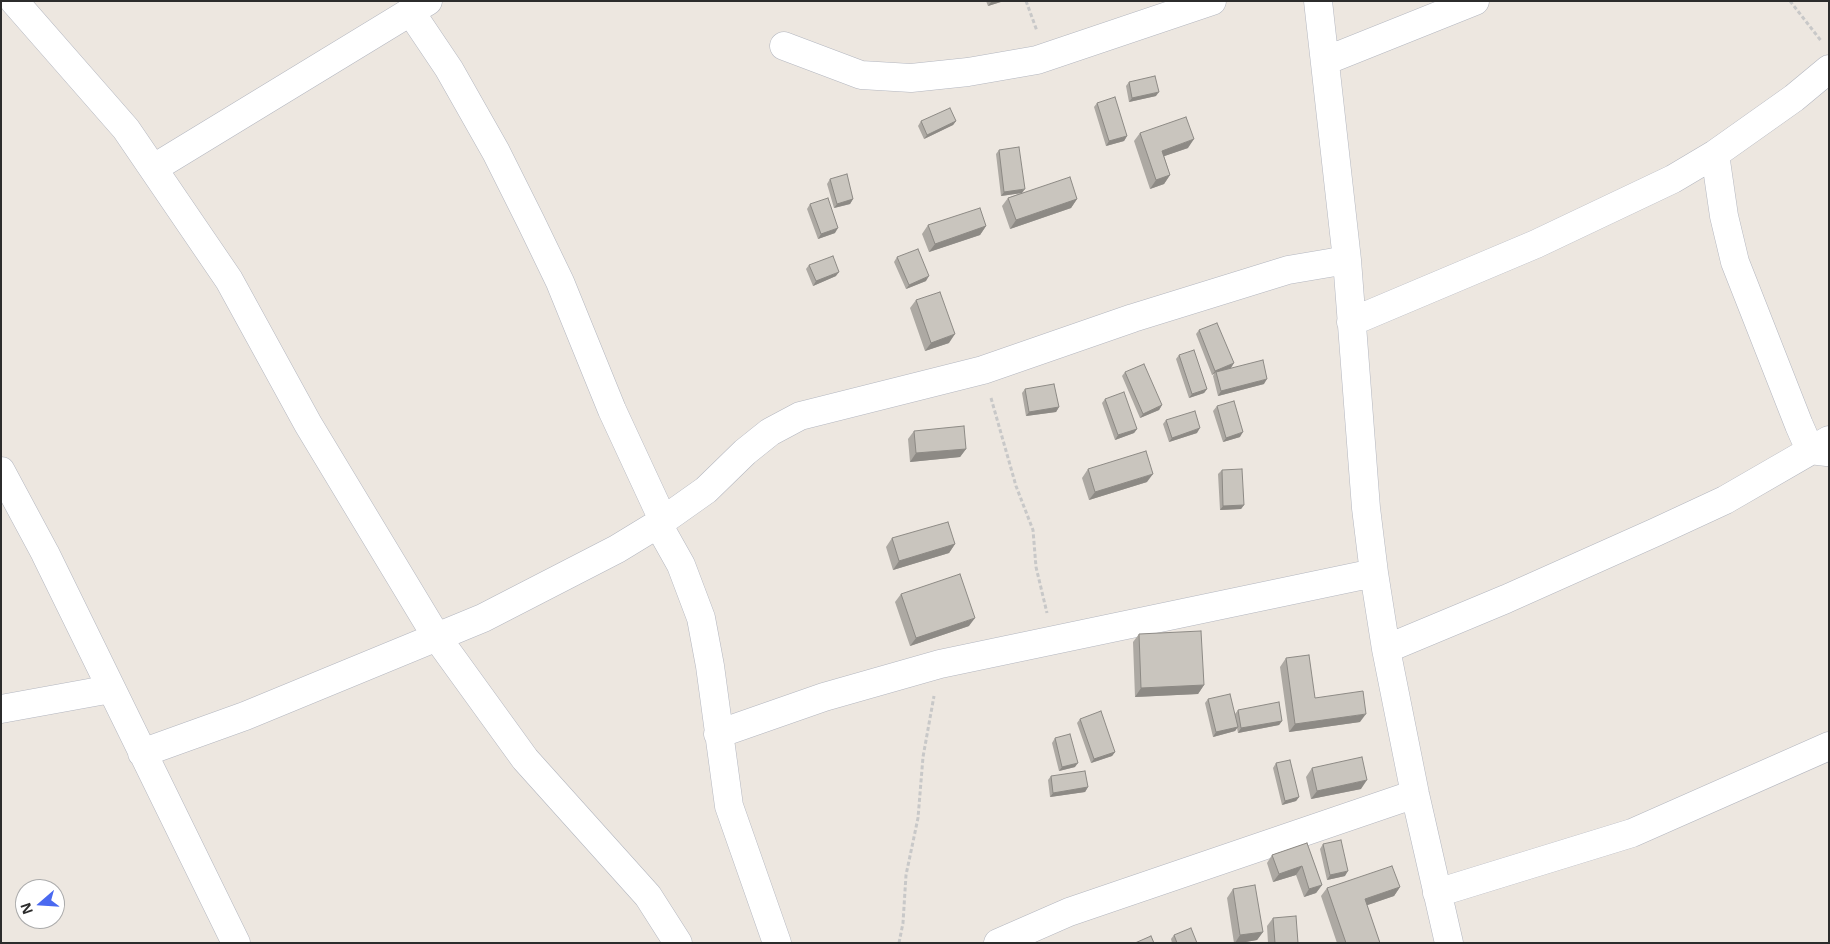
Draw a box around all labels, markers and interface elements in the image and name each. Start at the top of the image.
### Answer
north arrow [15,879,65,929]
text: N [15,900,37,917]

